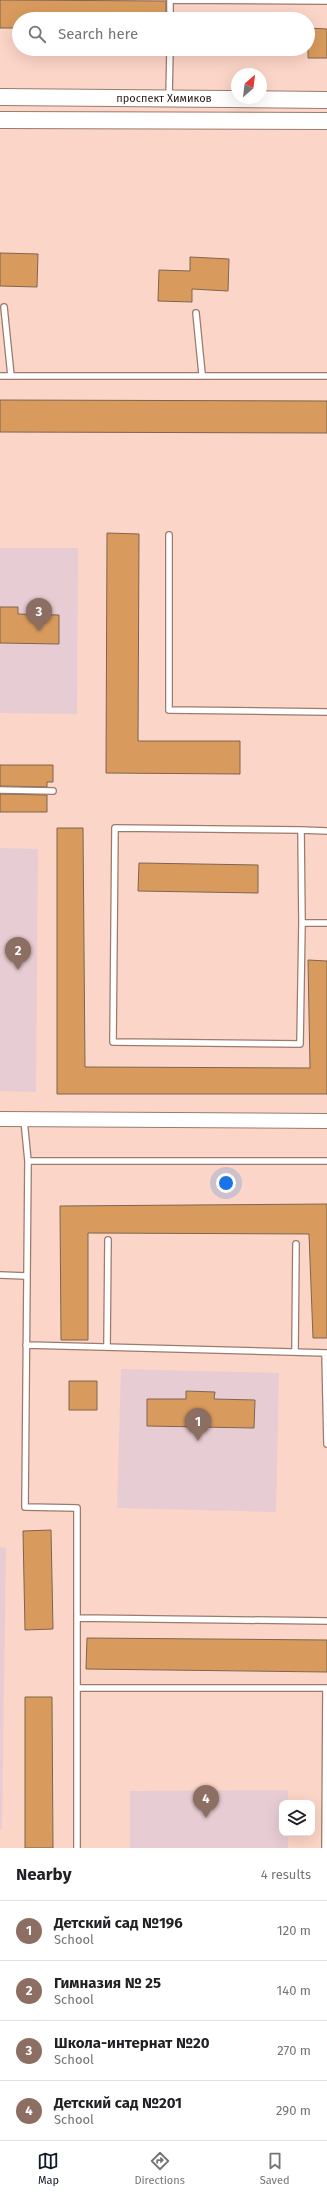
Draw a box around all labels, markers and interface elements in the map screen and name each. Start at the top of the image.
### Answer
search box [12,12,315,56]
icon: search [26,23,48,45]
text: Search here [58,25,138,43]
north arrow [231,68,267,104]
street label: проспект Химиков [116,92,212,105]
pin: 3 [26,598,52,631]
pin: 2 [5,937,31,970]
your location [216,1173,236,1193]
pin: 1 [185,1408,211,1441]
pin: 4 [193,1785,219,1818]
map controls [279,1800,315,1836]
button: layers [279,1800,315,1836]
text: Nearby [16,1864,71,1885]
text: 4 results [261,1867,311,1882]
text: Детский сад №196 [54,1914,183,1932]
text: 1 [26,1923,32,1938]
text: 120 m [277,1923,311,1938]
text: School [54,1932,94,1947]
text: Гимназия № 25 [54,1974,161,1992]
text: 2 [26,1983,32,1998]
text: 140 m [277,1983,311,1998]
text: School [54,1992,94,2007]
text: Школа-интернат №20 [54,2034,210,2052]
text: 3 [26,2043,32,2058]
text: 270 m [277,2043,311,2058]
text: School [54,2052,94,2067]
text: Детский сад №201 [54,2094,182,2112]
text: 4 [25,2103,33,2118]
text: 290 m [276,2103,311,2118]
text: School [54,2112,94,2127]
tab: Map [37,2150,59,2187]
tab: Directions [134,2150,185,2187]
tab: Saved [260,2150,290,2187]

